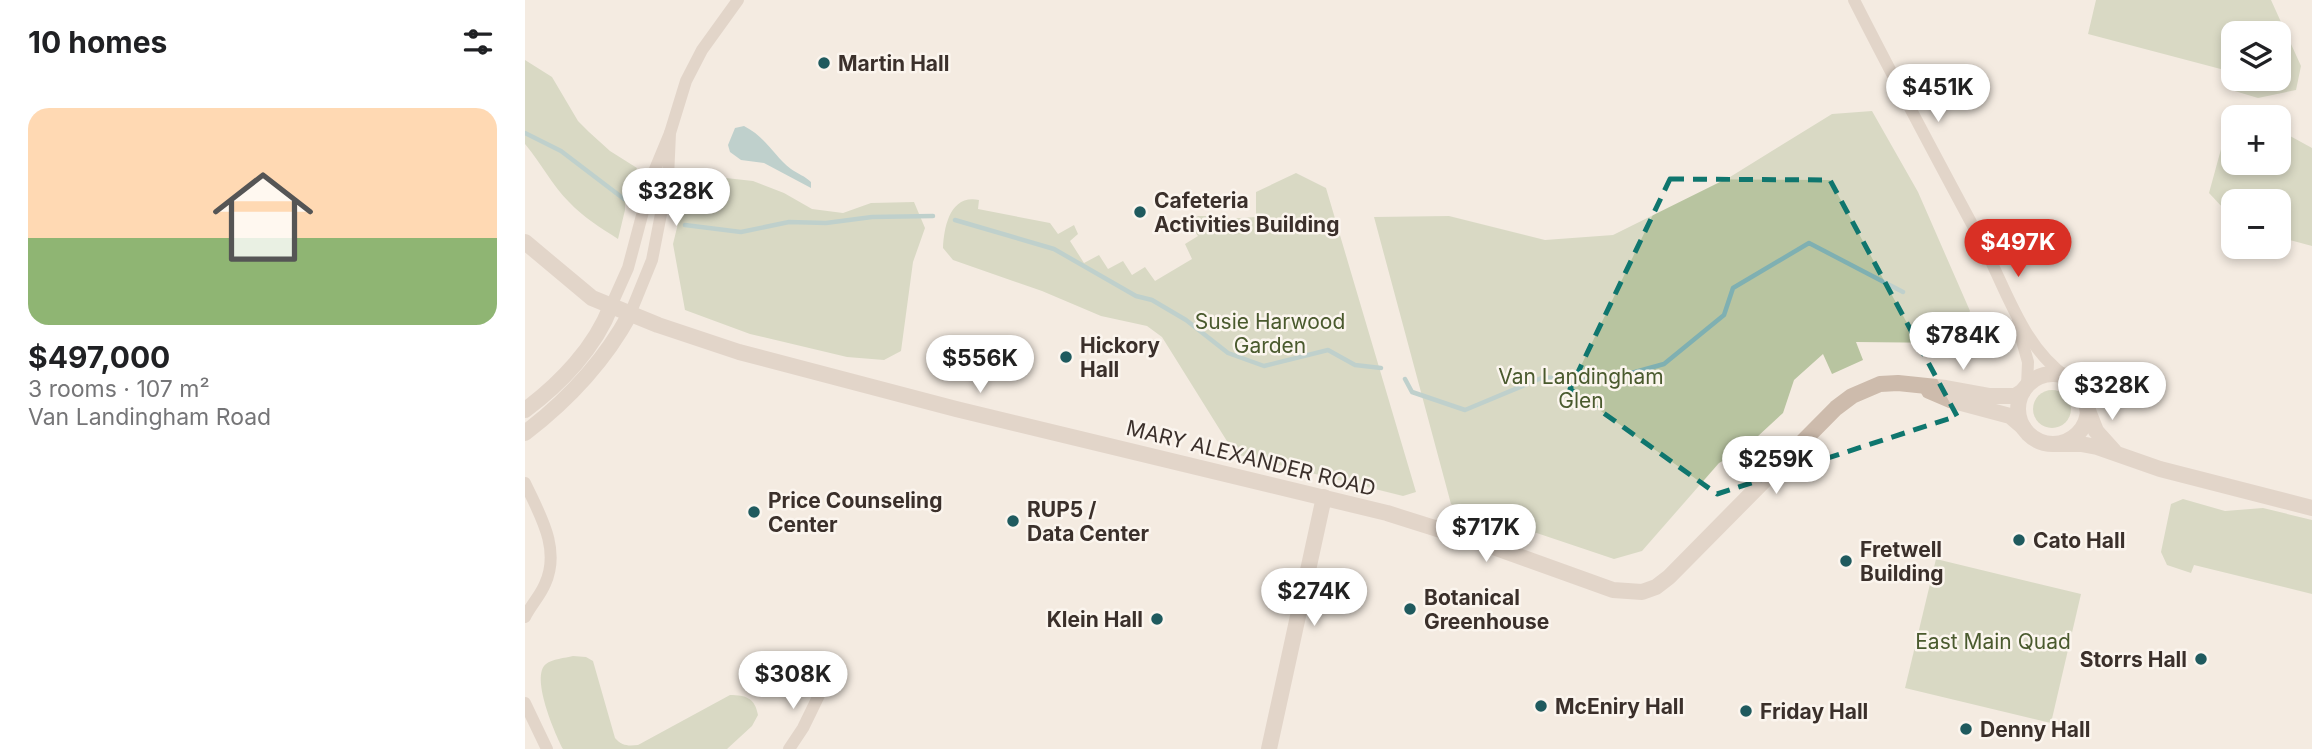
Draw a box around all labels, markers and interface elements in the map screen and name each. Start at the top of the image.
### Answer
map controls [2221,21,2291,259]
button: layers [2221,21,2291,91]
icon: filters [459,23,497,61]
text: 10 homes [28,24,167,60]
place label: Martin Hall [838,51,949,76]
marker: Martin Hall [816,55,832,71]
pin: $451K [1889,64,1987,124]
text: $451K [1902,73,1974,101]
button: + [2221,105,2291,175]
icon: home [200,154,326,280]
pin: $328K [627,168,725,228]
text: $328K [638,177,714,205]
place label: Cafeteria Activities Building [1154,188,1339,237]
button: − [2221,189,2291,259]
marker: Cafeteria Activities Building [1132,204,1148,220]
pin: $497K [1969,219,2067,279]
text: $497K [1980,228,2056,256]
park label: Susie Harwood Garden [1195,309,1345,358]
pin: $784K [1914,312,2012,372]
text: $784K [1925,321,2001,349]
place label: Hickory Hall [1080,333,1160,382]
pin: $556K [931,336,1029,395]
text: $497,000 [28,339,170,375]
text: $556K [942,344,1018,372]
marker: Hickory Hall [1058,349,1074,365]
pin: $328K [2063,362,2161,422]
park label: Van Landingham Glen [1498,364,1664,413]
text: $328K [2074,371,2150,399]
text: 3 rooms · 107 m² [28,375,210,403]
text: Van Landingham Road [28,403,271,431]
street label: MARY ALEXANDER ROAD [1124,415,1378,501]
pin: $259K [1727,436,1825,496]
text: $259K [1738,445,1814,473]
place label: Price Counseling Center [768,488,942,537]
place label: RUP5 / Data Center [1027,497,1149,546]
marker: Price Counseling Center [746,504,762,520]
pin: $717K [1437,504,1535,564]
marker: RUP5 / Data Center [1005,513,1021,529]
text: $717K [1452,513,1520,541]
place label: Cato Hall [2033,528,2125,553]
marker: Cato Hall [2011,532,2027,548]
place label: Fretwell Building [1860,537,1944,586]
marker: Fretwell Building [1838,553,1854,569]
pin: $274K [1265,568,1363,628]
text: $274K [1277,577,1351,605]
place label: Botanical Greenhouse [1424,585,1549,634]
marker: Botanical Greenhouse [1402,601,1418,617]
place label: Klein Hall [1047,607,1143,632]
marker: Klein Hall [1149,611,1165,627]
park label: East Main Quad [1915,629,2071,654]
place label: Storrs Hall [2080,647,2187,672]
marker: Storrs Hall [2193,651,2209,667]
pin: $308K [744,652,842,711]
text: $308K [755,660,831,688]
place label: McEniry Hall [1555,694,1684,719]
marker: McEniry Hall [1533,698,1549,714]
place label: Friday Hall [1760,699,1868,724]
marker: Friday Hall [1738,703,1754,719]
place label: Denny Hall [1980,717,2090,742]
marker: Denny Hall [1958,721,1974,737]

